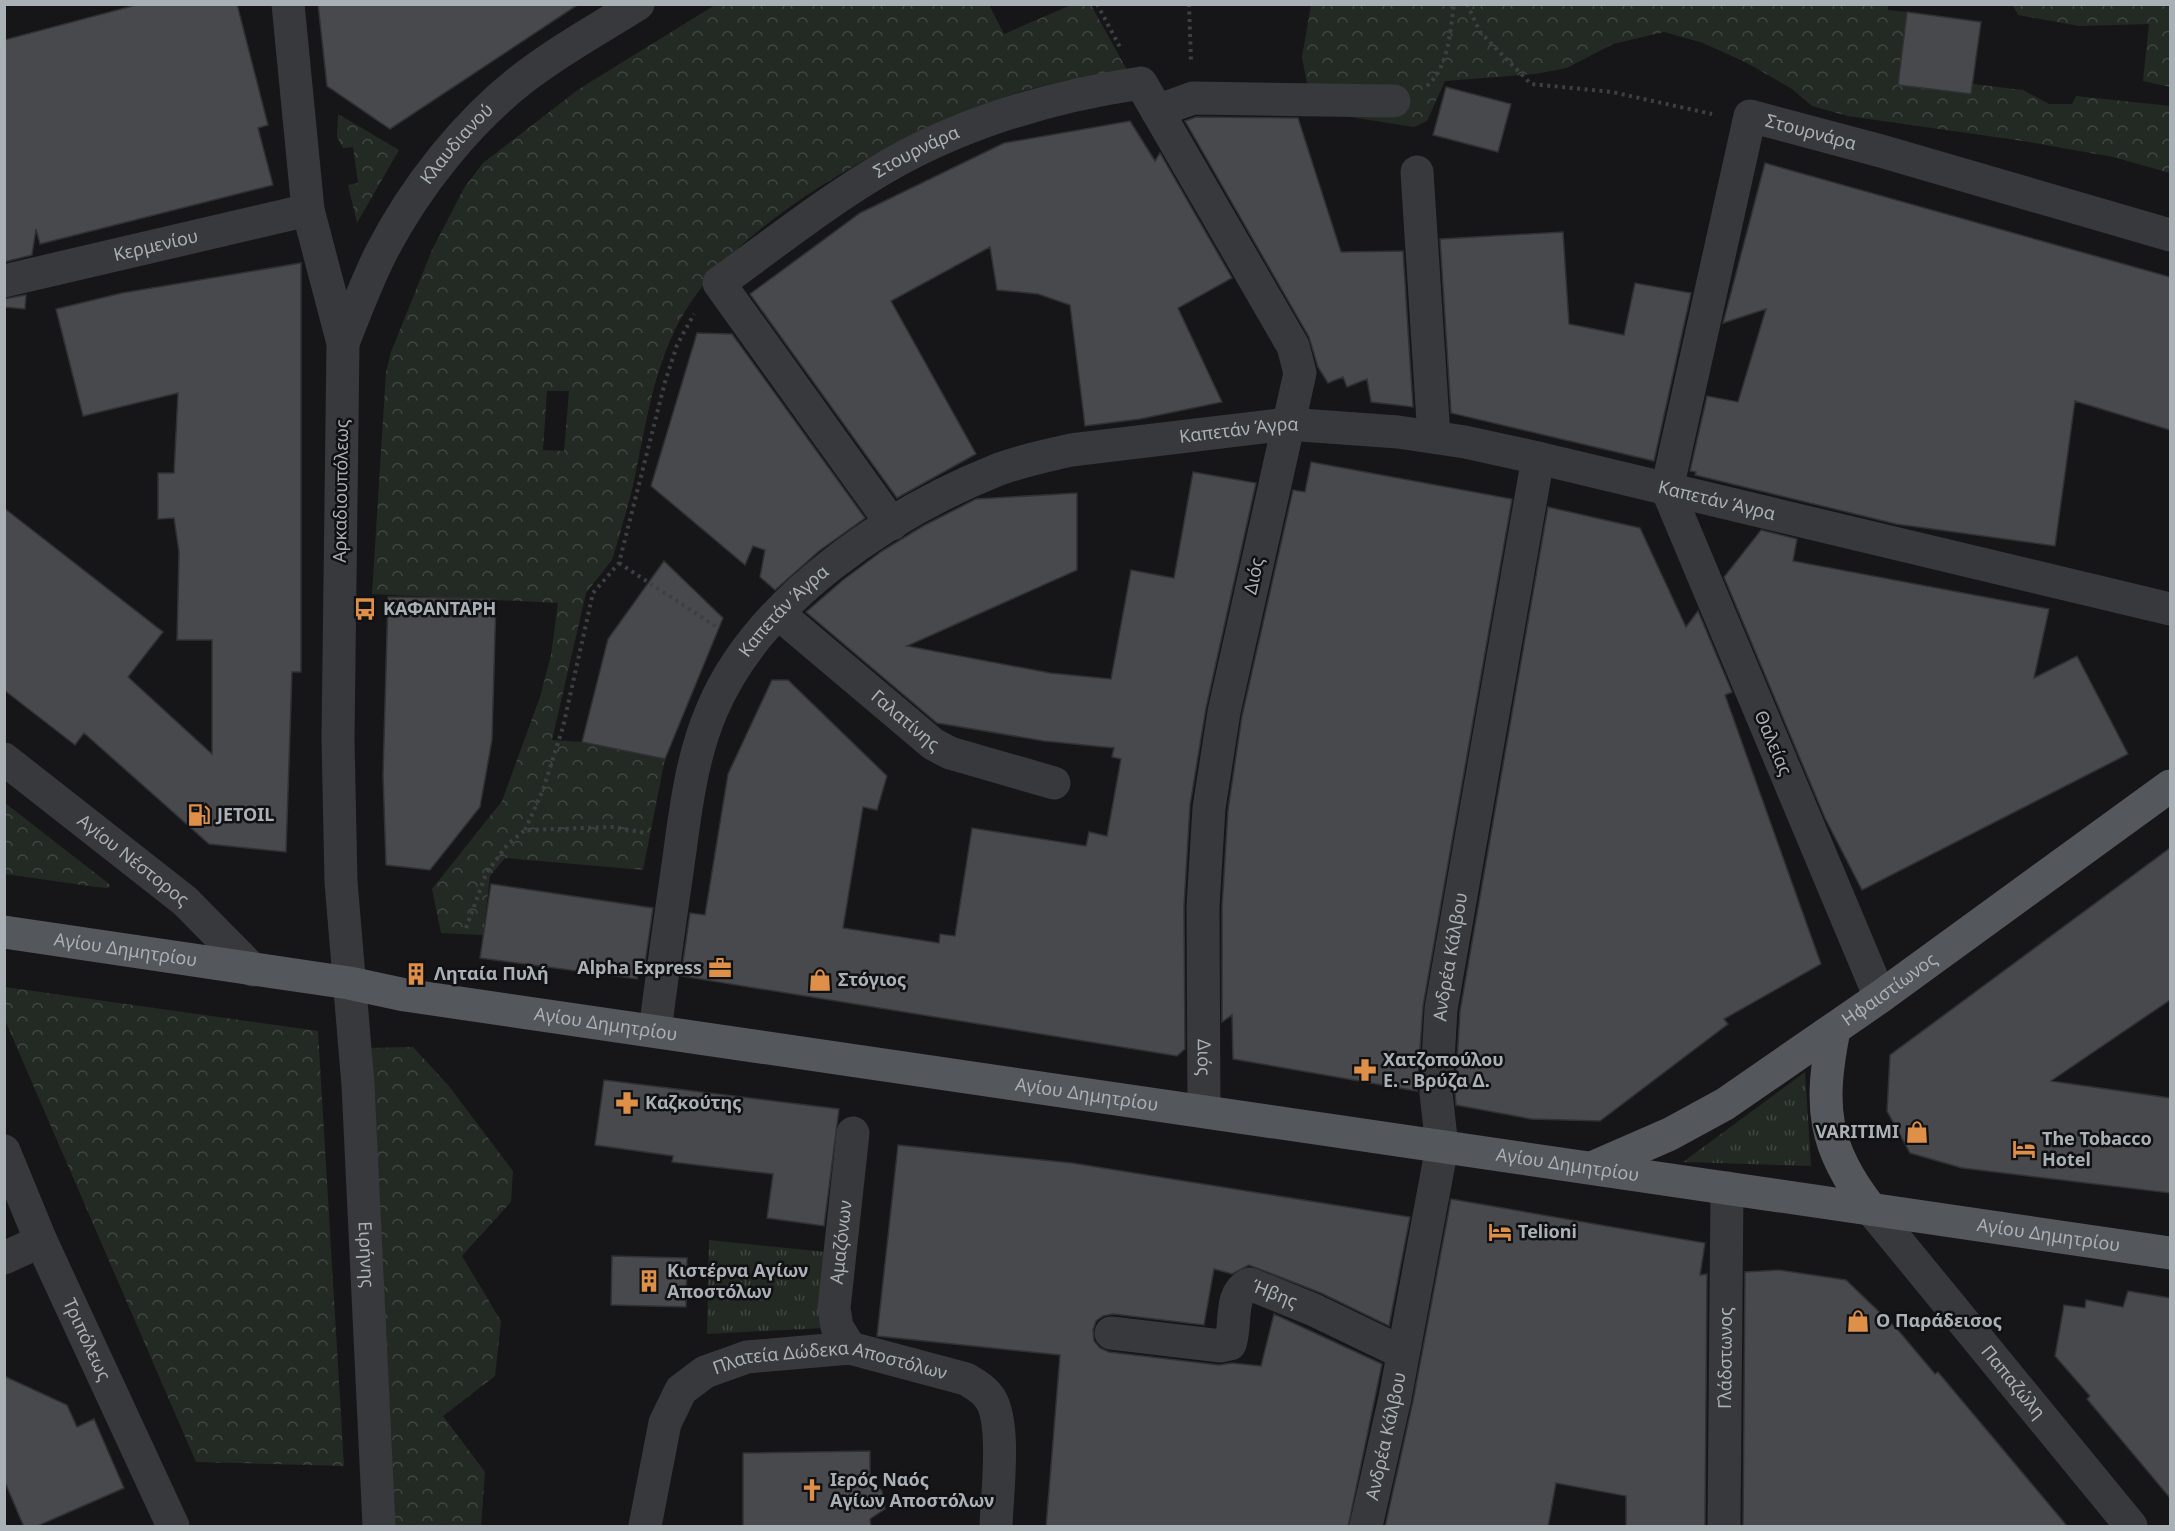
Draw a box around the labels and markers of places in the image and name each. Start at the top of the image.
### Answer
bus stop icon: ΚΑΦΑΝΤΑΡΗ [352,596,378,622]
place label: ΚΑΦΑΝΤΑΡΗ [383,596,496,620]
fuel station icon: JETOIL [186,802,212,828]
place label: JETOIL [215,802,274,826]
place label: Alpha Express [577,955,702,979]
office icon: Alpha Express [707,955,733,981]
building icon: Ληταία Πυλή [403,961,429,987]
place label: Ληταία Πυλή [434,961,549,985]
shop icon: Στόγιος [807,967,833,993]
place label: Στόγιος [838,967,906,991]
place label: Χατζοπούλου Ε. - Βρύζα Δ. [1383,1047,1504,1092]
pharmacy icon: Χατζοπούλου Ε. - Βρύζα Δ. [1352,1057,1378,1083]
pharmacy icon: Καζκούτης [614,1090,640,1116]
place label: Καζκούτης [645,1090,741,1114]
place label: VARITIMI [1815,1119,1899,1143]
shop icon: VARITIMI [1904,1119,1930,1145]
place label: The Tobacco Hotel [2042,1126,2152,1171]
hotel icon: The Tobacco Hotel [2011,1136,2037,1162]
hotel icon: Telioni [1487,1219,1513,1245]
place label: Telioni [1518,1219,1577,1243]
place label: Κιστέρνα Αγίων Αποστόλων [667,1258,808,1303]
building icon: Κιστέρνα Αγίων Αποστόλων [636,1268,662,1294]
shop icon: Ο Παράδεισος [1845,1308,1871,1334]
place label: Ο Παράδεισος [1876,1308,2002,1332]
place label: Ιερός Ναός Αγίων Αποστόλων [830,1467,994,1512]
church icon: Ιερός Ναός Αγίων Αποστόλων [799,1477,825,1503]

